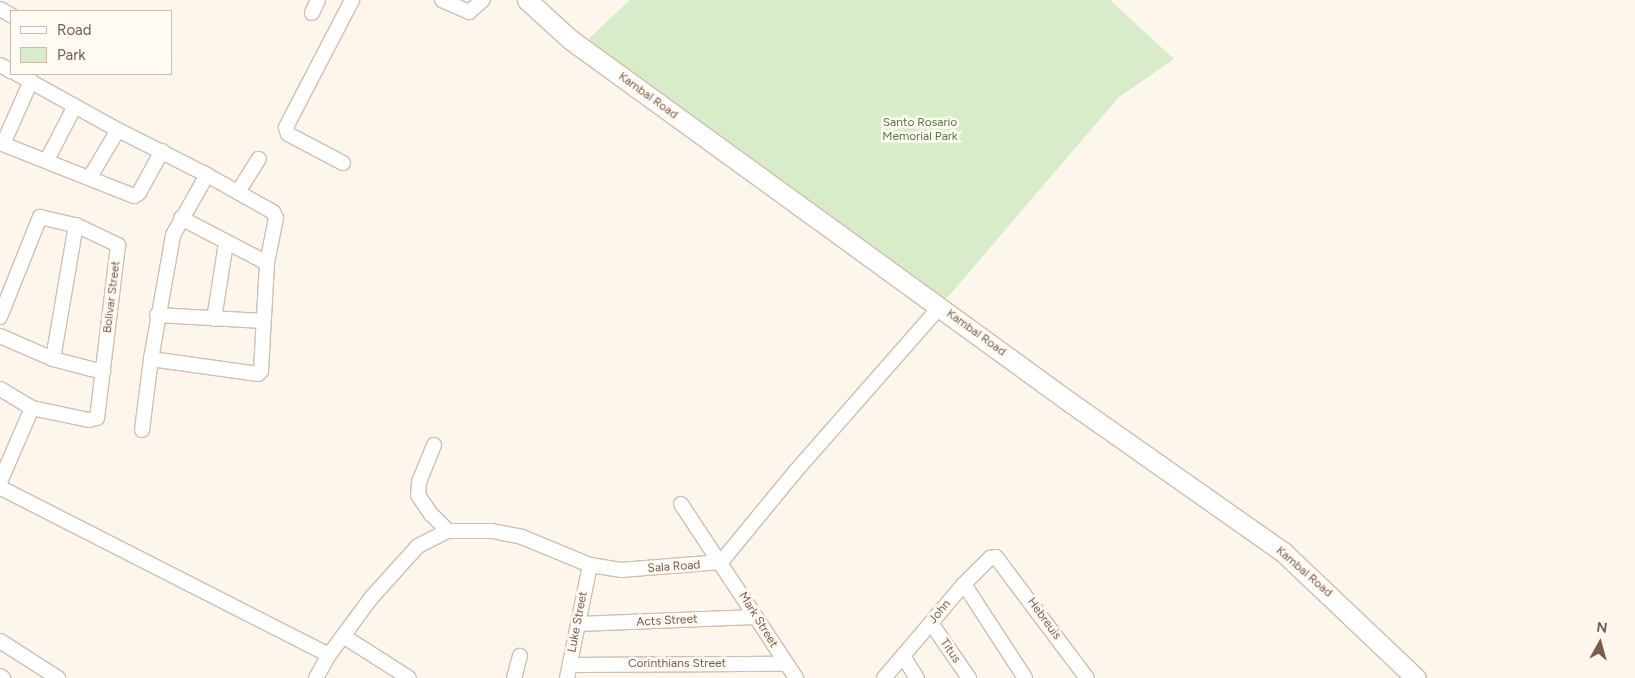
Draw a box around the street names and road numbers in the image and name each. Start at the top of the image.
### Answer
street label: Kambal Road [615,70,681,122]
street label: Bolivar Street [100,260,124,334]
street label: Kambal Road [943,307,1009,359]
street label: Kambal Road [1273,544,1335,600]
street label: Sala Road [647,558,701,576]
street label: Luke Street [565,590,591,654]
street label: Mark Street [735,590,781,650]
street label: Hebreuis [1024,595,1064,643]
street label: John [926,597,954,627]
street label: Acts Street [636,612,698,630]
street label: Titus [937,636,963,666]
street label: Corinthians Street [628,657,726,671]

